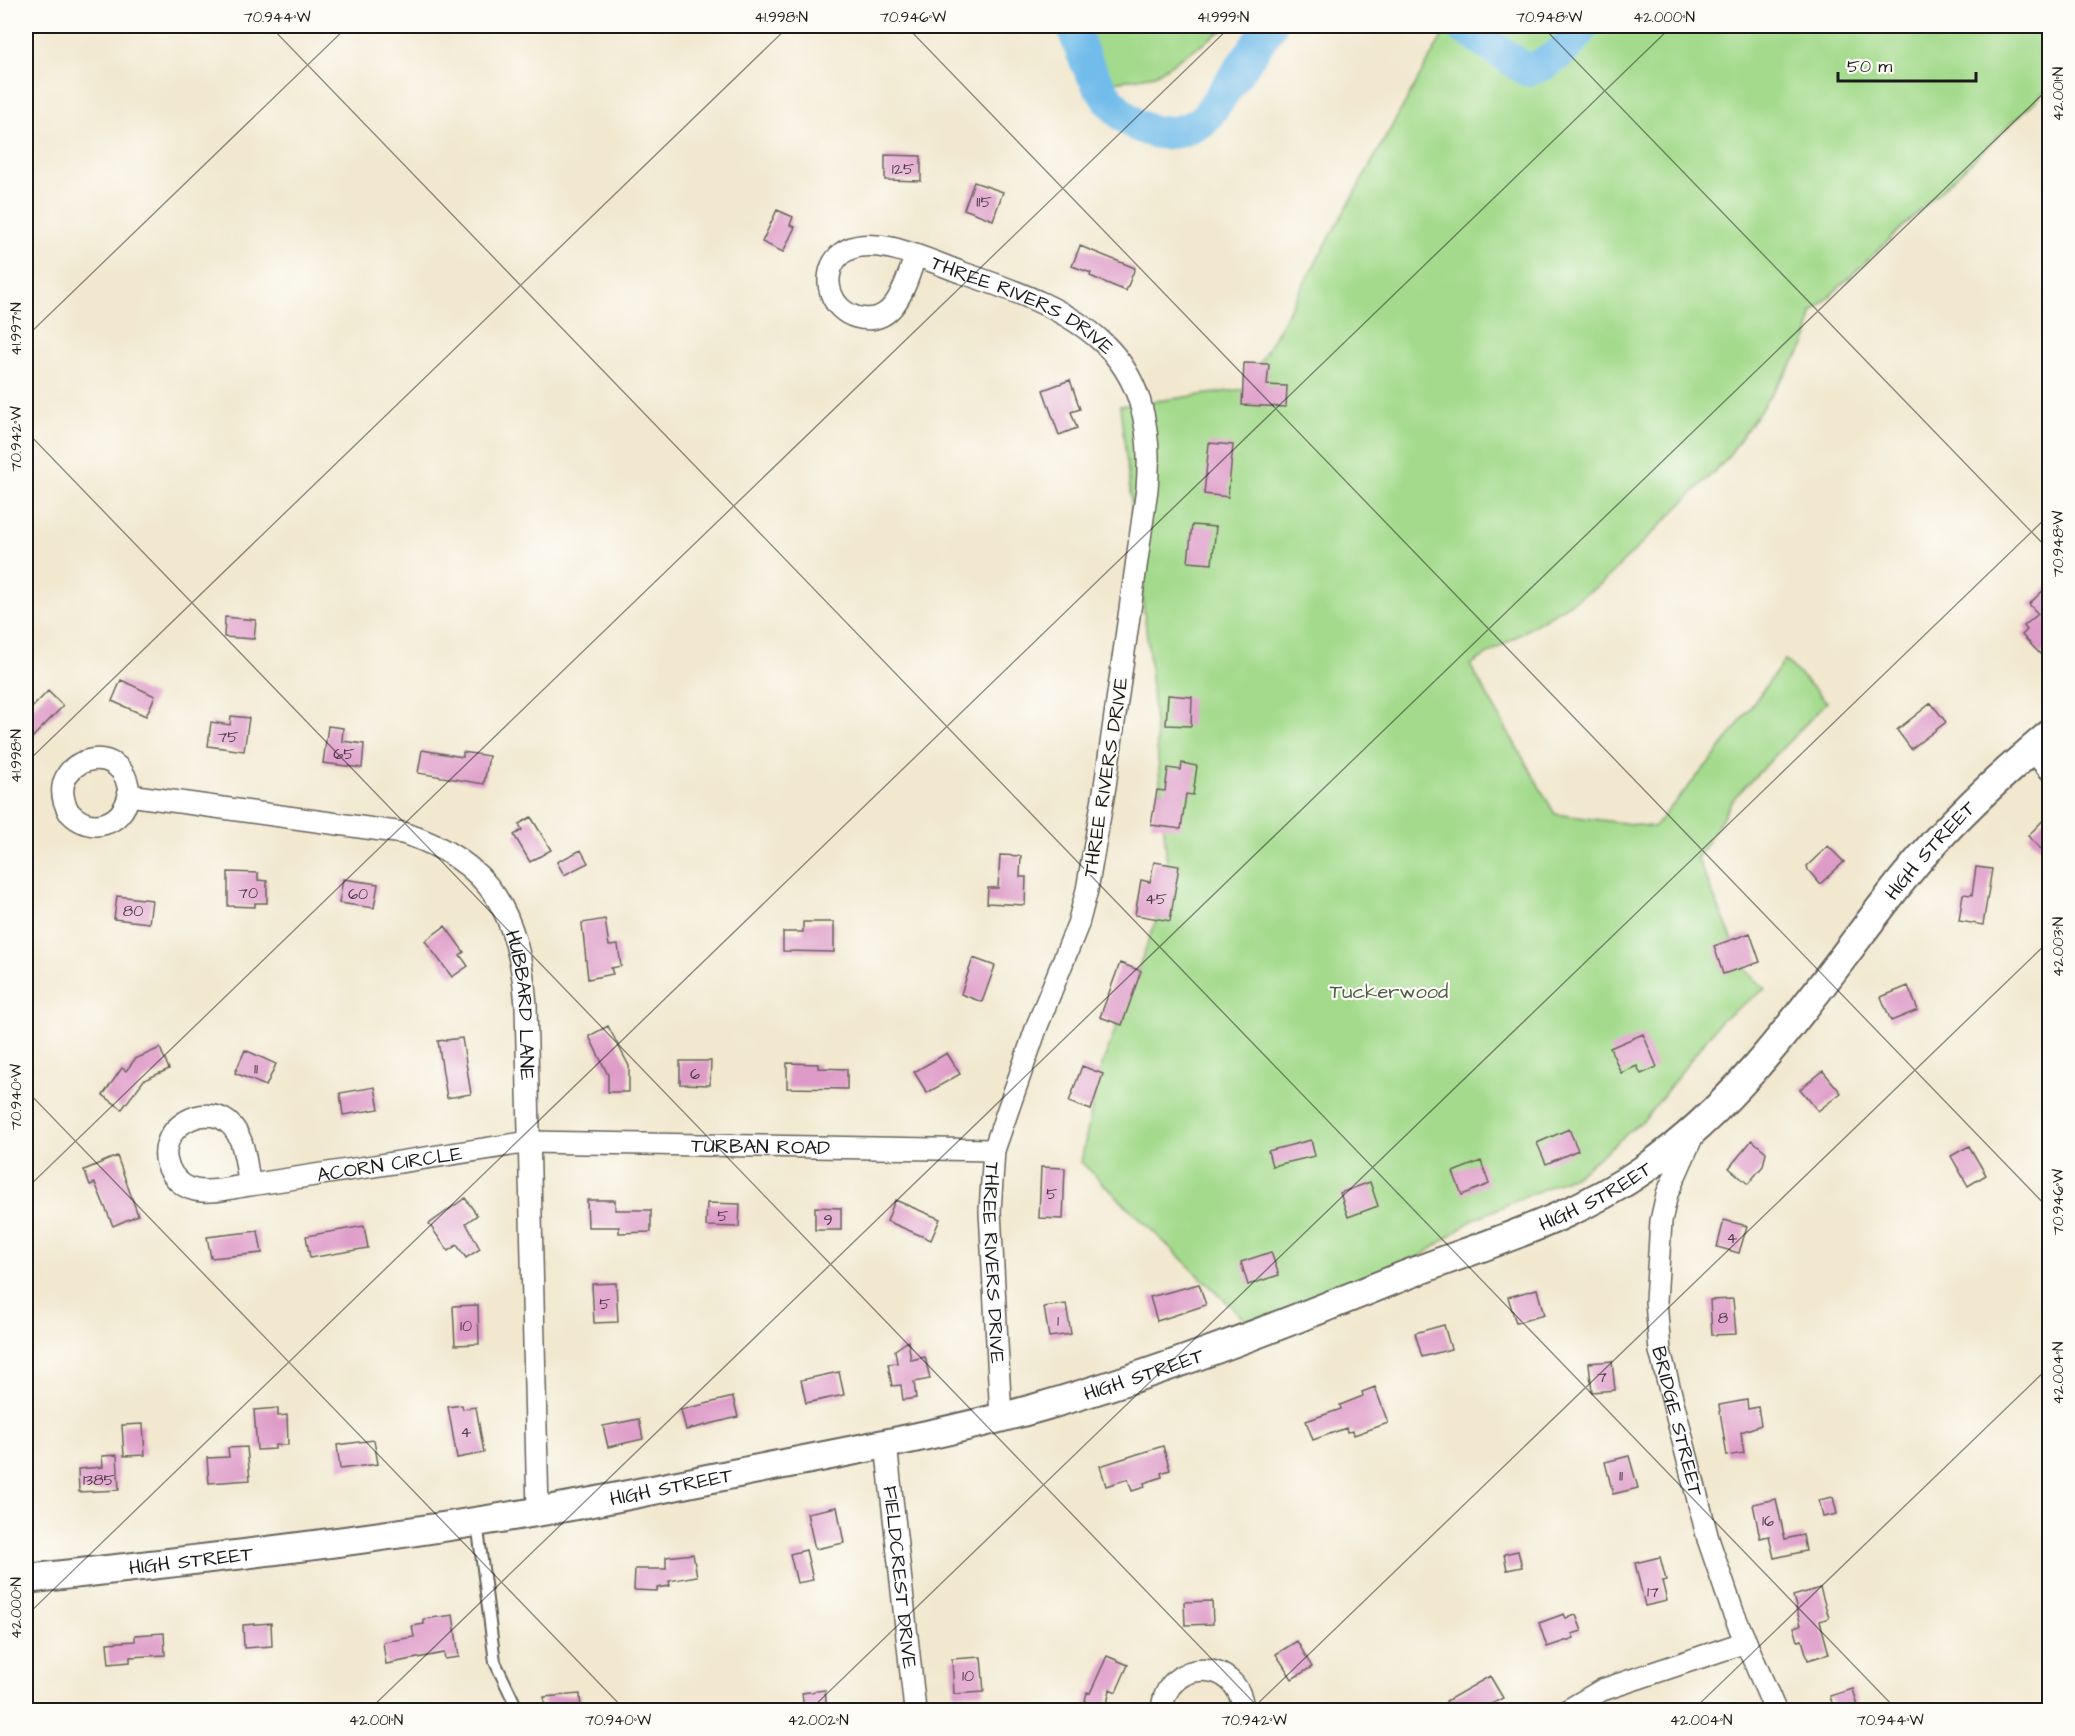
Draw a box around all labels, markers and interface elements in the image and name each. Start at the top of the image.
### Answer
text: 70.944°W [243,7,311,28]
text: 41.998°N [754,7,808,28]
text: 70.946°W [880,7,946,28]
text: 41.999°N [1197,7,1249,28]
text: 70.948°W [1516,7,1582,28]
text: 42.000°N [1633,7,1695,28]
scale bar [1838,45,1976,83]
text: 50 m [1847,54,1892,79]
text: 42.001°N [2048,67,2069,121]
house number: 125 [892,158,915,180]
house number: 115 [976,191,992,213]
street label: THREE RIVERS DRIVE [927,249,1120,361]
text: 41.997°N [6,302,27,356]
text: 70.942°W [6,406,27,472]
text: 70.948°W [2048,511,2069,577]
street label: THREE RIVERS DRIVE [1076,675,1136,879]
house number: 75 [217,726,239,748]
text: 41.998°N [6,729,27,783]
house number: 65 [333,743,355,765]
street label: HIGH STREET [1879,794,1983,906]
house number: 70 [238,882,258,904]
house number: 60 [348,883,368,905]
house number: 45 [1145,888,1168,910]
house number: 80 [123,900,143,922]
text: 42.003°N [2048,917,2069,977]
street label: HUBBARD LANE [498,927,541,1081]
park label: Tuckerwood [1330,978,1448,1006]
house number: 11 [254,1058,258,1080]
house number: 6 [690,1063,700,1085]
text: 70.940°W [6,1064,27,1130]
street label: TURBAN ROAD [691,1132,830,1162]
street label: ACORN CIRCLE [315,1140,464,1190]
street label: HIGH STREET [1535,1155,1658,1238]
street label: THREE RIVERS DRIVE [975,1161,1011,1365]
text: 70.946°W [2048,1169,2069,1235]
house number: 5 [1046,1183,1058,1205]
house number: 5 [717,1205,729,1227]
house number: 9 [823,1209,833,1231]
house number: 4 [1727,1227,1738,1249]
house number: 5 [599,1293,611,1315]
house number: 8 [1718,1307,1728,1329]
house number: 1 [1057,1310,1059,1332]
house number: 10 [460,1315,472,1337]
street label: HIGH STREET [1080,1341,1208,1408]
text: 42.004°N [2048,1342,2069,1404]
street label: BRIDGE STREET [1644,1343,1710,1500]
house number: 7 [1597,1366,1607,1388]
house number: 4 [461,1421,472,1443]
street label: HIGH STREET [607,1461,736,1513]
house number: 11 [1619,1465,1623,1487]
house number: 1385 [83,1469,116,1491]
street label: FIELDCREST DRIVE [876,1484,923,1670]
house number: 16 [1762,1510,1774,1532]
street label: HIGH STREET [127,1540,255,1582]
text: 42.000°N [6,1577,27,1639]
house number: 17 [1647,1581,1659,1603]
house number: 10 [962,1665,974,1687]
text: 42.001°N [349,1710,403,1731]
text: 70.940°W [585,1710,651,1731]
text: 42.002°N [787,1710,849,1731]
text: 70.942°W [1221,1710,1287,1731]
text: 42.004°N [1670,1710,1732,1731]
text: 70.944°W [1856,1710,1924,1731]

